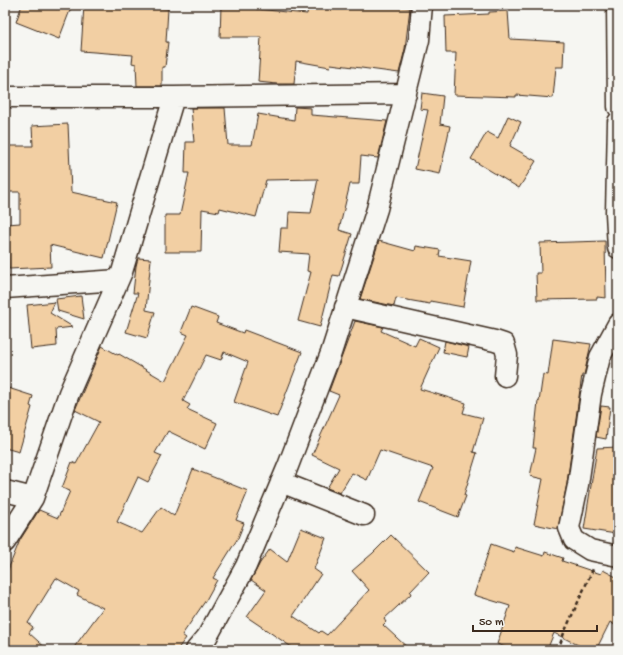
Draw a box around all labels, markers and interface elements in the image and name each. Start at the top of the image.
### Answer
scale bar [473,607,597,633]
text: 50 m [479,616,504,630]

